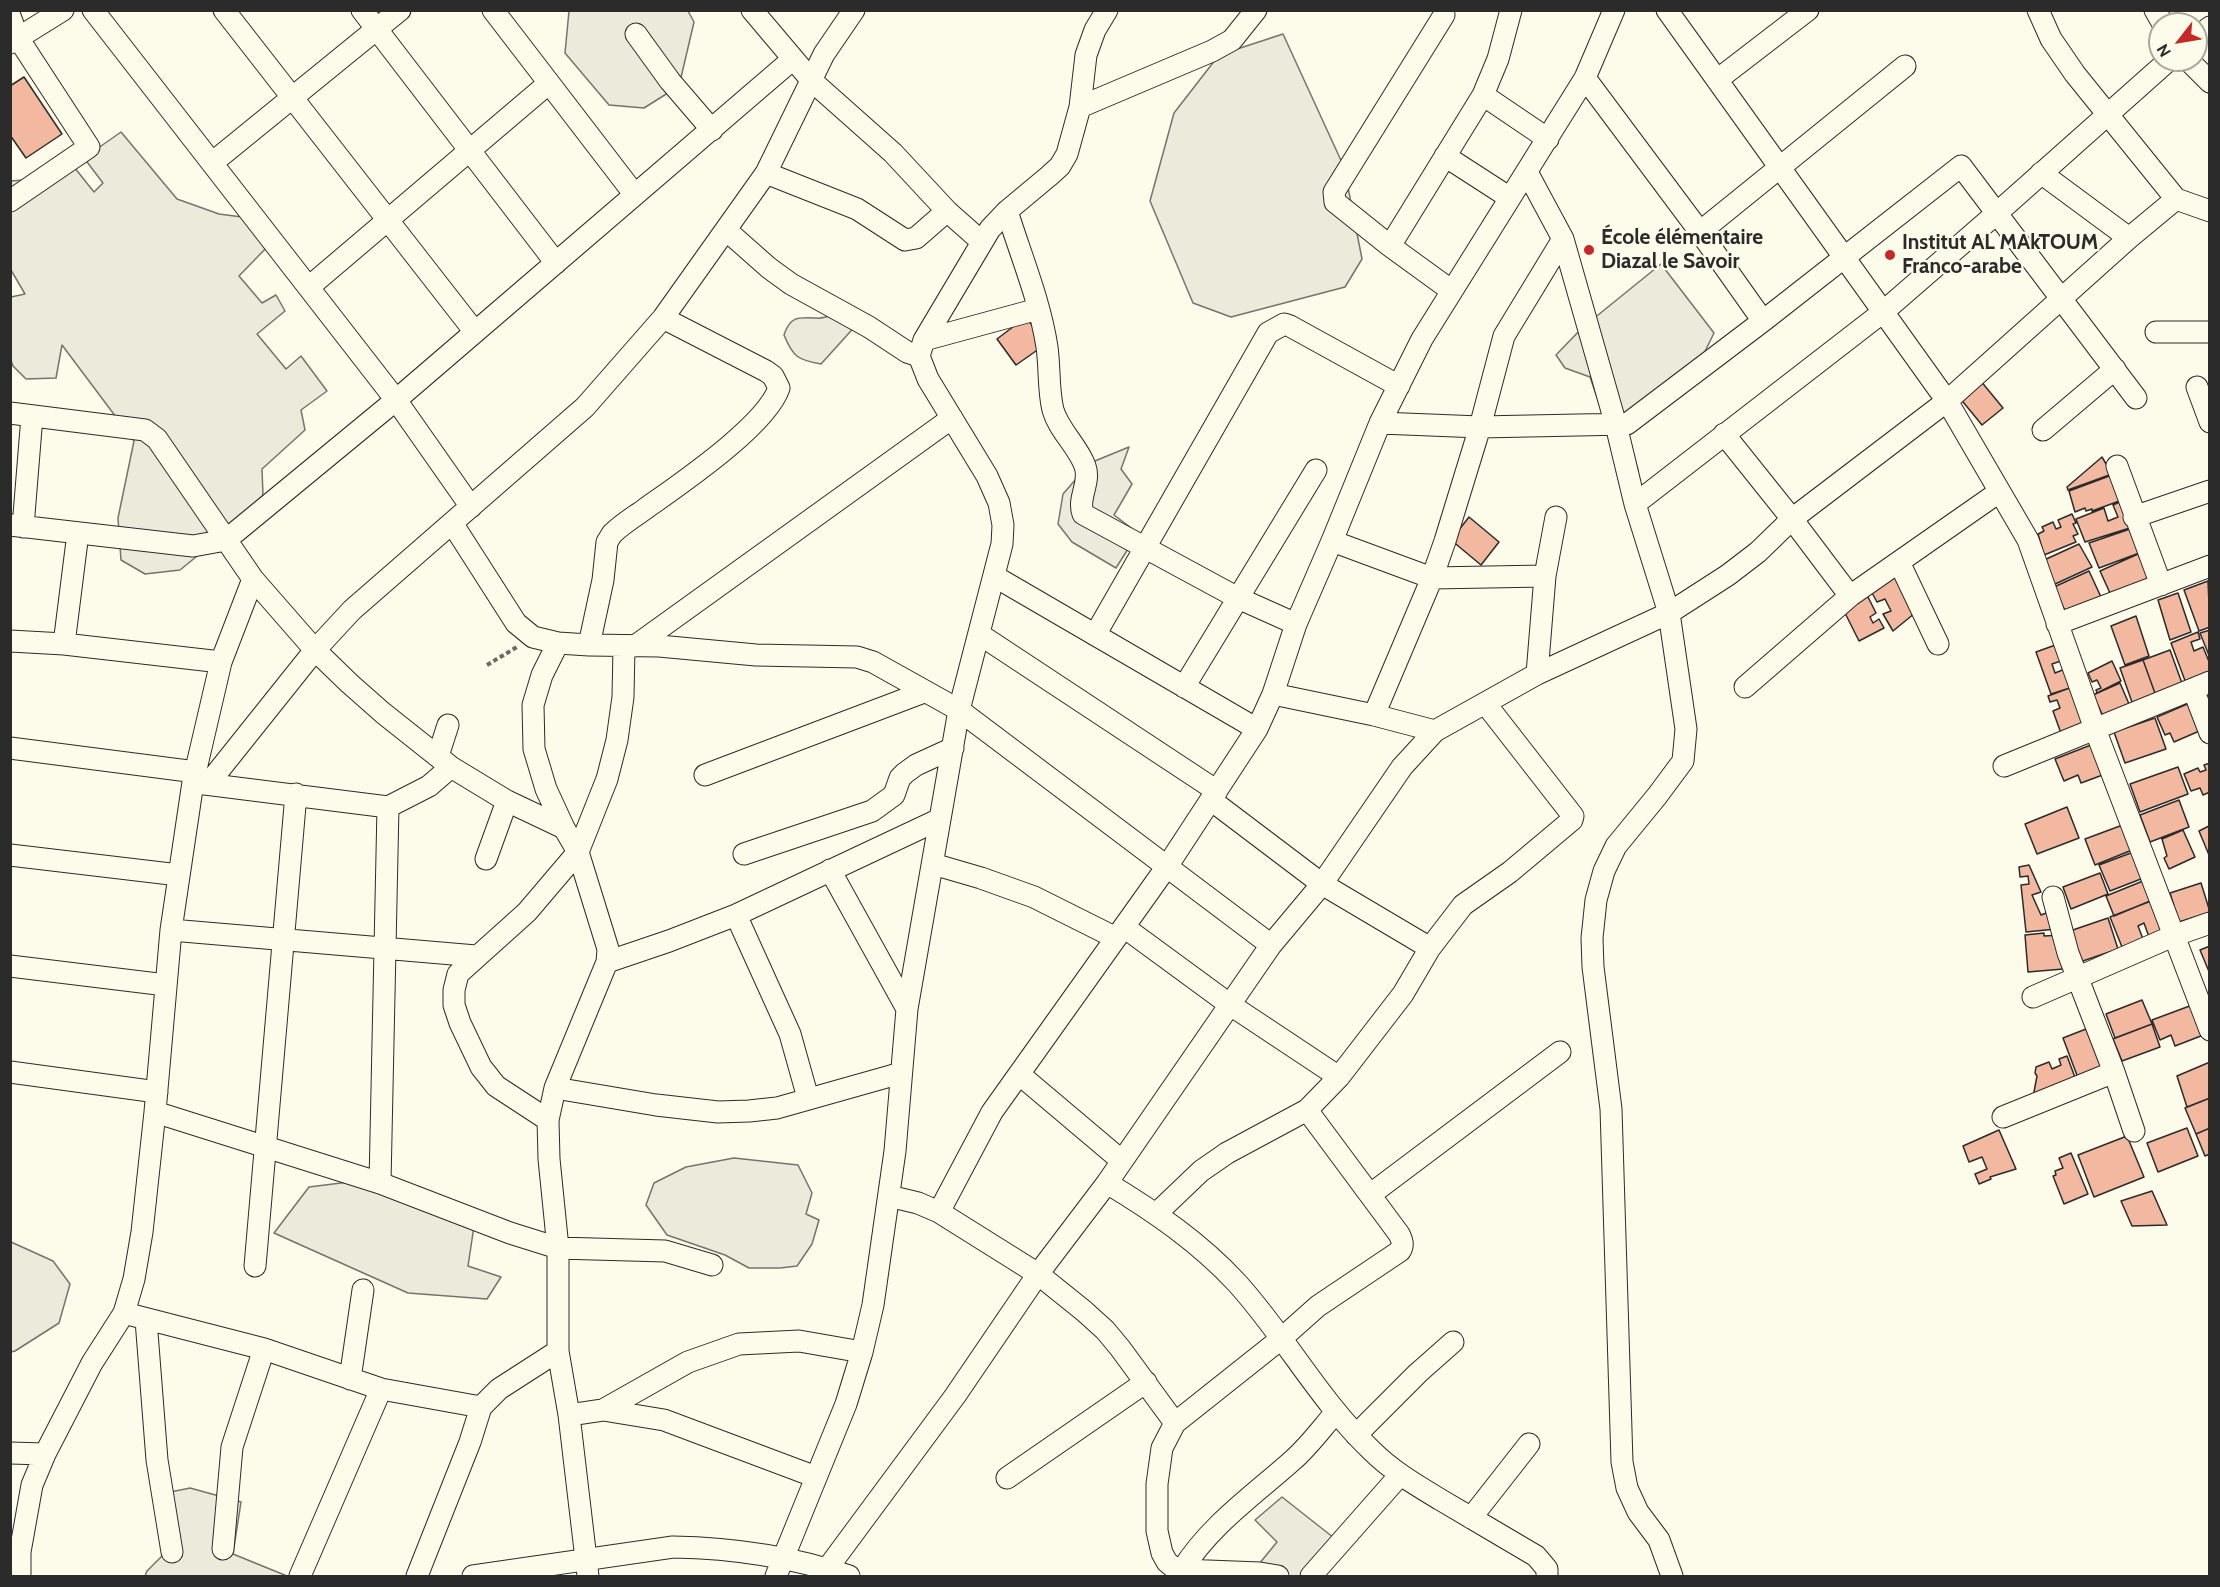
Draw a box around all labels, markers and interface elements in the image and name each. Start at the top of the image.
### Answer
north arrow [2148,12,2208,72]
text: N [2153,41,2175,60]
place label: École élémentaire Diazal le Savoir [1601,225,1763,275]
place label: Institut AL MAkTOUM Franco-arabe [1902,230,2098,280]
marker: École élémentaire Diazal le Savoir [1582,243,1596,257]
marker: Institut AL MAkTOUM Franco-arabe [1883,248,1897,262]

